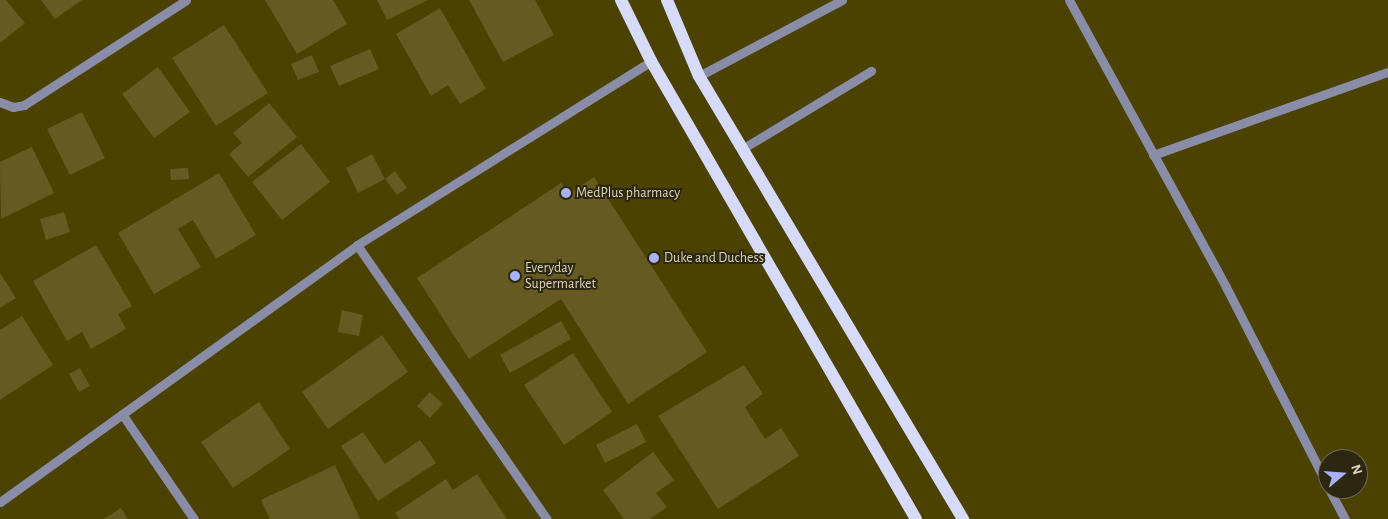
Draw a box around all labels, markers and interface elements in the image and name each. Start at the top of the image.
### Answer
place label: MedPlus pharmacy [576,185,680,201]
marker: MedPlus pharmacy [560,187,572,199]
place label: Duke and Duchess [664,250,764,266]
marker: Duke and Duchess [648,252,660,264]
place label: Everyday Supermarket [525,260,596,292]
marker: Everyday Supermarket [509,270,521,282]
north arrow [1318,449,1368,499]
text: N [1348,463,1364,476]

